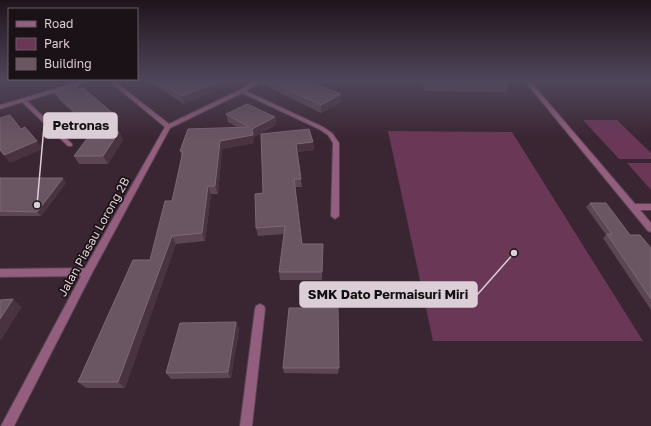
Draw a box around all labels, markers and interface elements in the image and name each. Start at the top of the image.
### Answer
legend [8,8,138,80]
text: Road [44,16,73,31]
text: Park [44,36,70,51]
text: Building [44,56,92,71]
callout: Petronas [44,113,117,138]
text: Petronas [53,117,109,133]
street label: Jalan Piasau Lorong 2B [54,174,133,299]
callout: SMK Dato Permaisuri Miri [300,282,477,307]
text: SMK Dato Permaisuri Miri [308,286,468,302]

